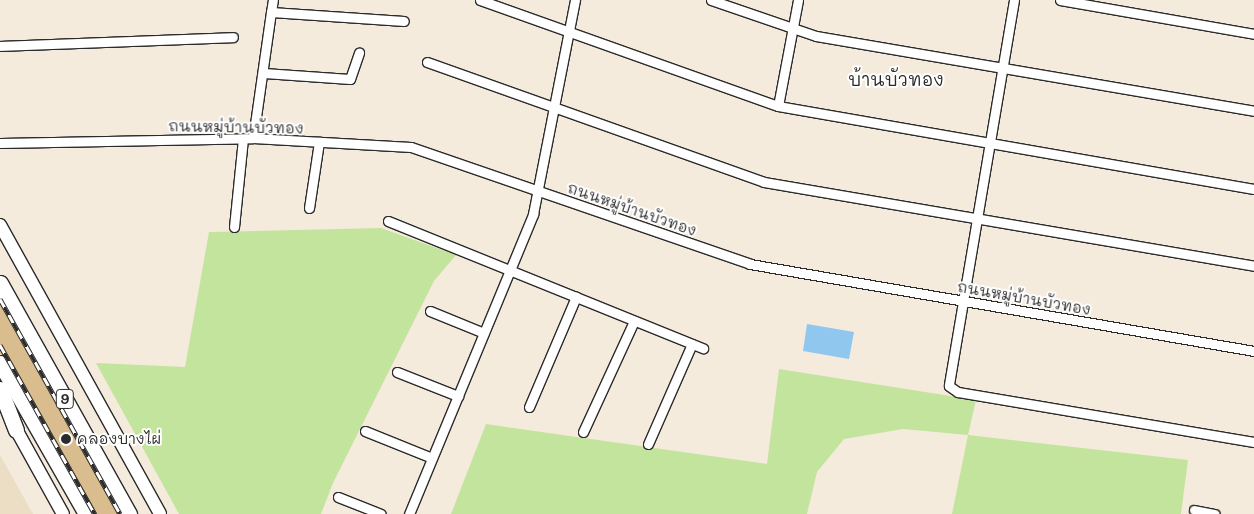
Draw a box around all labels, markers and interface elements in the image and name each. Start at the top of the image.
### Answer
district label: บ้านบัวทอง [848,68,944,90]
street label: ถนนหมู่บ้านบัวทอง [168,117,304,137]
street label: ถนนหมู่บ้านบัวทอง [565,178,699,240]
street label: ถนนหมู่บ้านบัวทอง [956,277,1092,319]
road number: 9 [55,388,75,410]
place label: คลองบางไผ่ [77,430,161,448]
marker: คลองบางไผ่ [59,432,73,446]

